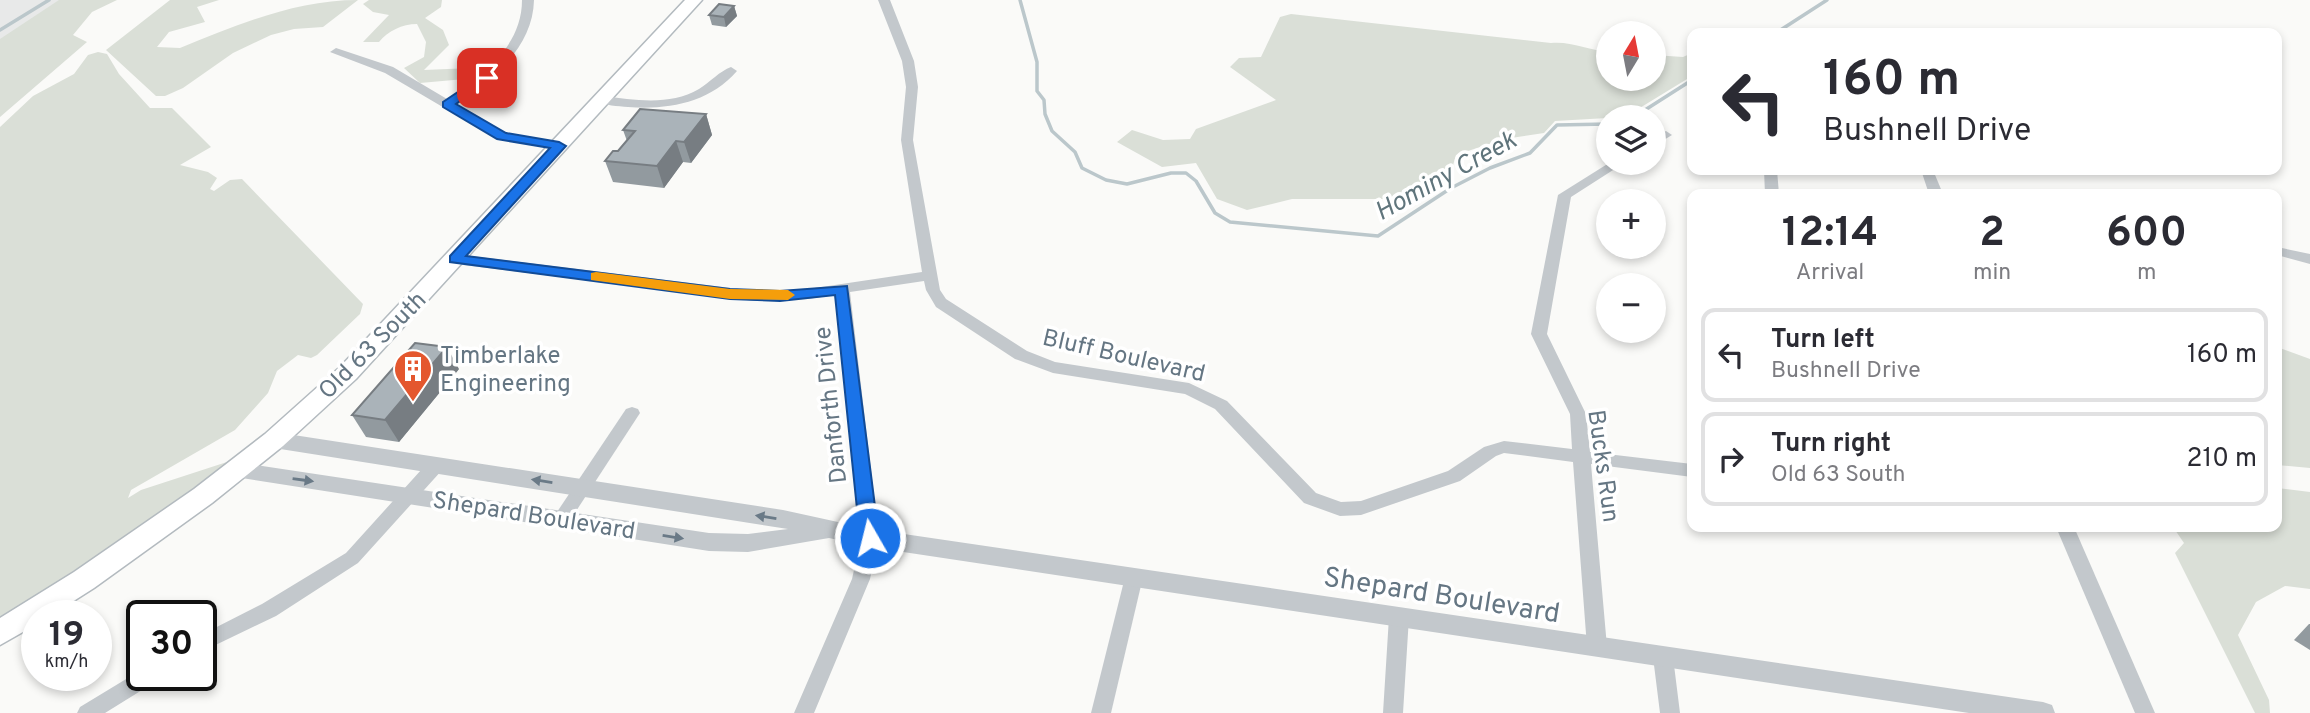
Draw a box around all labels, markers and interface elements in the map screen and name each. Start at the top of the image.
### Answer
north arrow [1596,21,1666,91]
map controls [1596,21,1666,343]
pin [457,48,517,108]
text: 160 m [1823,51,1960,113]
icon: left [1708,56,1799,147]
icon: arrive [468,59,506,97]
button: layers [1596,105,1666,175]
text: Bushnell Drive [1823,112,2031,152]
water label: Hominy Creek [1370,124,1524,230]
button: + [1596,189,1666,259]
text: 12:14 [1782,208,1878,261]
text: 2 [1979,208,2005,261]
text: 600 [2106,208,2187,261]
text: Arrival [1796,259,1864,288]
text: min [1973,259,2011,288]
text: m [2137,259,2156,288]
button: − [1596,273,1666,343]
street label: Old 63 South [313,286,434,407]
street label: Bluff Boulevard [1039,324,1208,390]
text: Turn left [1771,324,1875,357]
street label: Danforth Drive [809,325,855,485]
icon: left [1712,336,1750,374]
text: 160 m [2187,339,2257,372]
place label: Timberlake Engineering [440,342,571,400]
building icon: Timberlake Engineering [392,348,434,403]
text: Bushnell Drive [1771,357,1921,386]
street label: Bucks Run [1579,408,1625,524]
text: Turn right [1771,428,1891,461]
icon: right [1712,440,1750,478]
text: 210 m [2187,443,2257,476]
text: Old 63 South [1771,461,1905,490]
one-way arrow [292,474,314,485]
one-way arrow [530,475,552,486]
street label: Shepard Boulevard [430,486,637,548]
position arrow [833,501,907,575]
one-way arrow [755,511,777,522]
one-way arrow [662,532,684,543]
street label: Shepard Boulevard [1321,561,1562,633]
speed limit sign: 30 [126,600,217,691]
text: 19 [49,614,84,658]
text: km/h [45,651,88,674]

